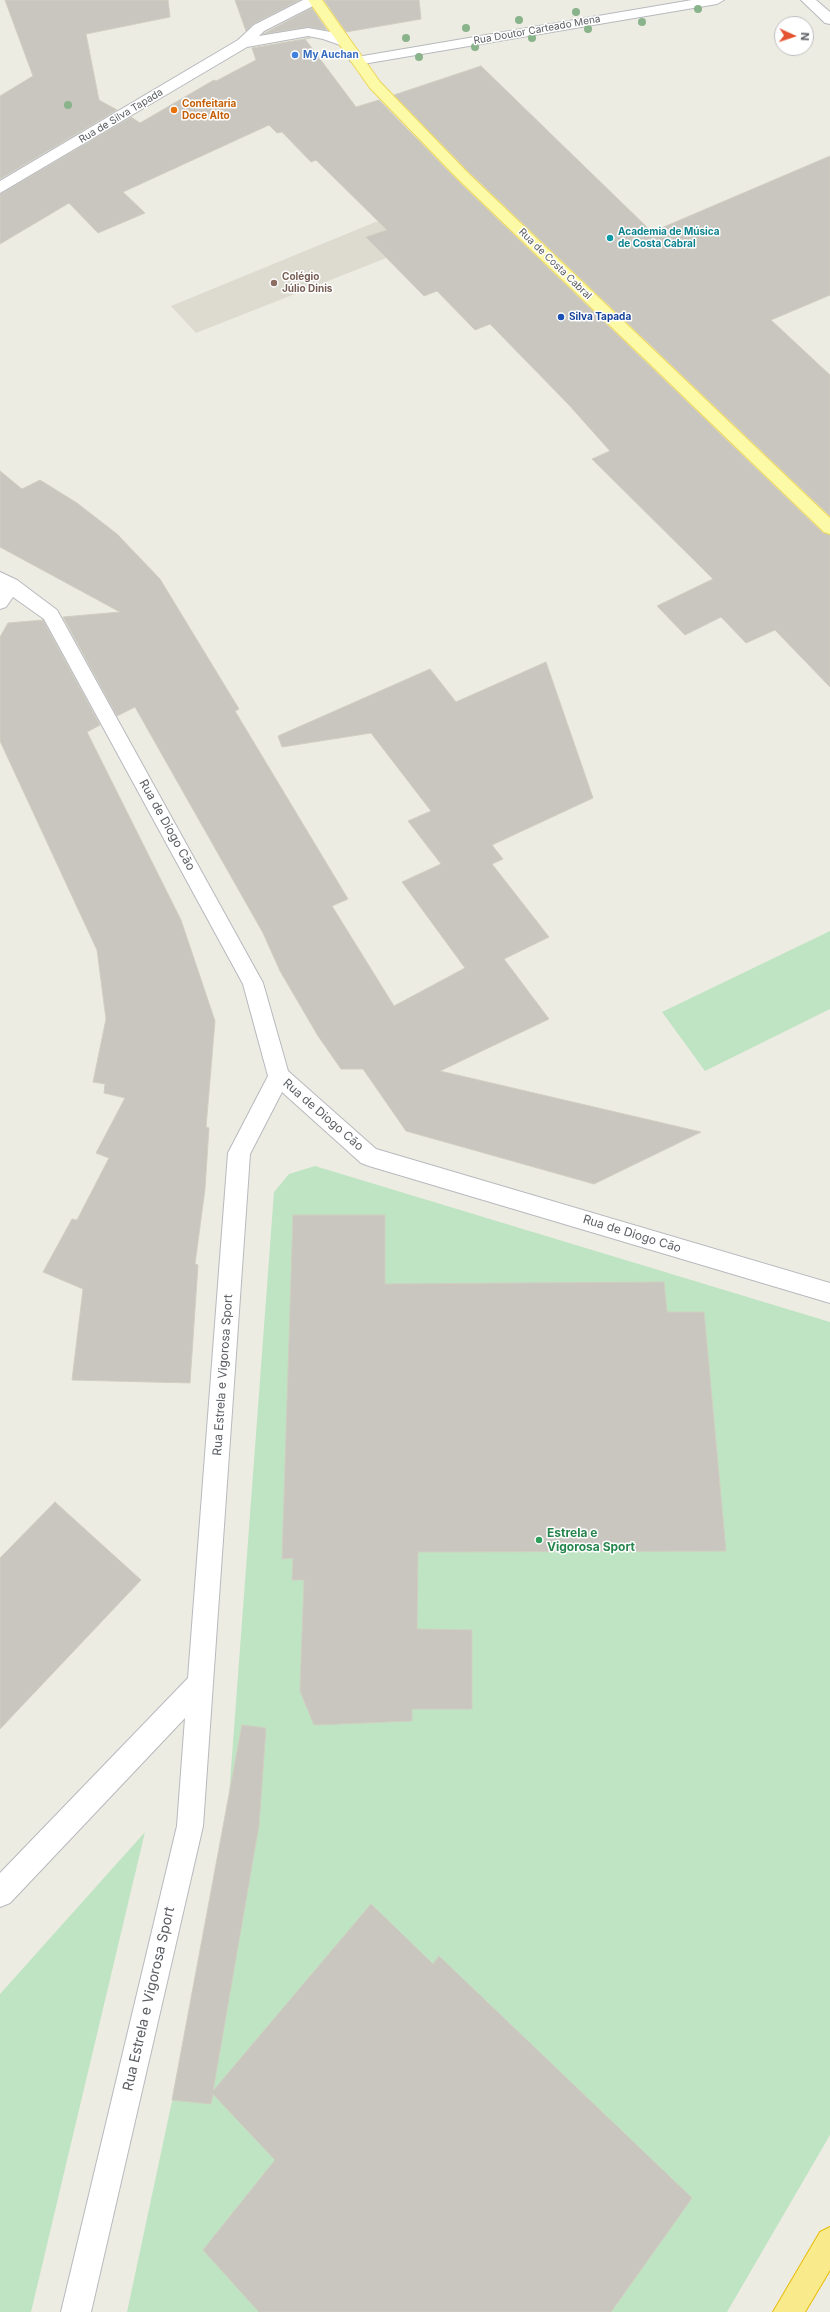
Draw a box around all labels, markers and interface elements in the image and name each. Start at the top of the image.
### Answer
street label: Rua Doutor Carteado Mena [473,13,601,47]
north arrow [774,16,814,56]
text: N [798,32,812,41]
place label: My Auchan [303,49,359,61]
marker: My Auchan [290,50,300,60]
street label: Rua de Silva Tapada [77,86,165,146]
place label: Confeitaria Doce Alto [182,98,236,122]
marker: Confeitaria Doce Alto [169,105,179,115]
street label: Rua de Costa Cabral [516,226,594,302]
place label: Academia de Música de Costa Cabral [618,226,720,250]
marker: Academia de Música de Costa Cabral [605,233,615,243]
place label: Colégio Júlio Dinis [282,271,332,294]
marker: Colégio Júlio Dinis [269,278,279,288]
place label: Silva Tapada [569,311,631,323]
marker: Silva Tapada [556,312,566,322]
street label: Rua de Diogo Cão [136,777,198,873]
street label: Rua de Diogo Cão [280,1076,366,1154]
street label: Rua de Diogo Cão [581,1212,683,1256]
street label: Rua Estrela e Vigorosa Sport [210,1294,236,1456]
place label: Estrela e Vigorosa Sport [547,1526,635,1554]
marker: Estrela e Vigorosa Sport [534,1535,544,1545]
street label: Rua Estrela e Vigorosa Sport [120,1905,178,2093]

